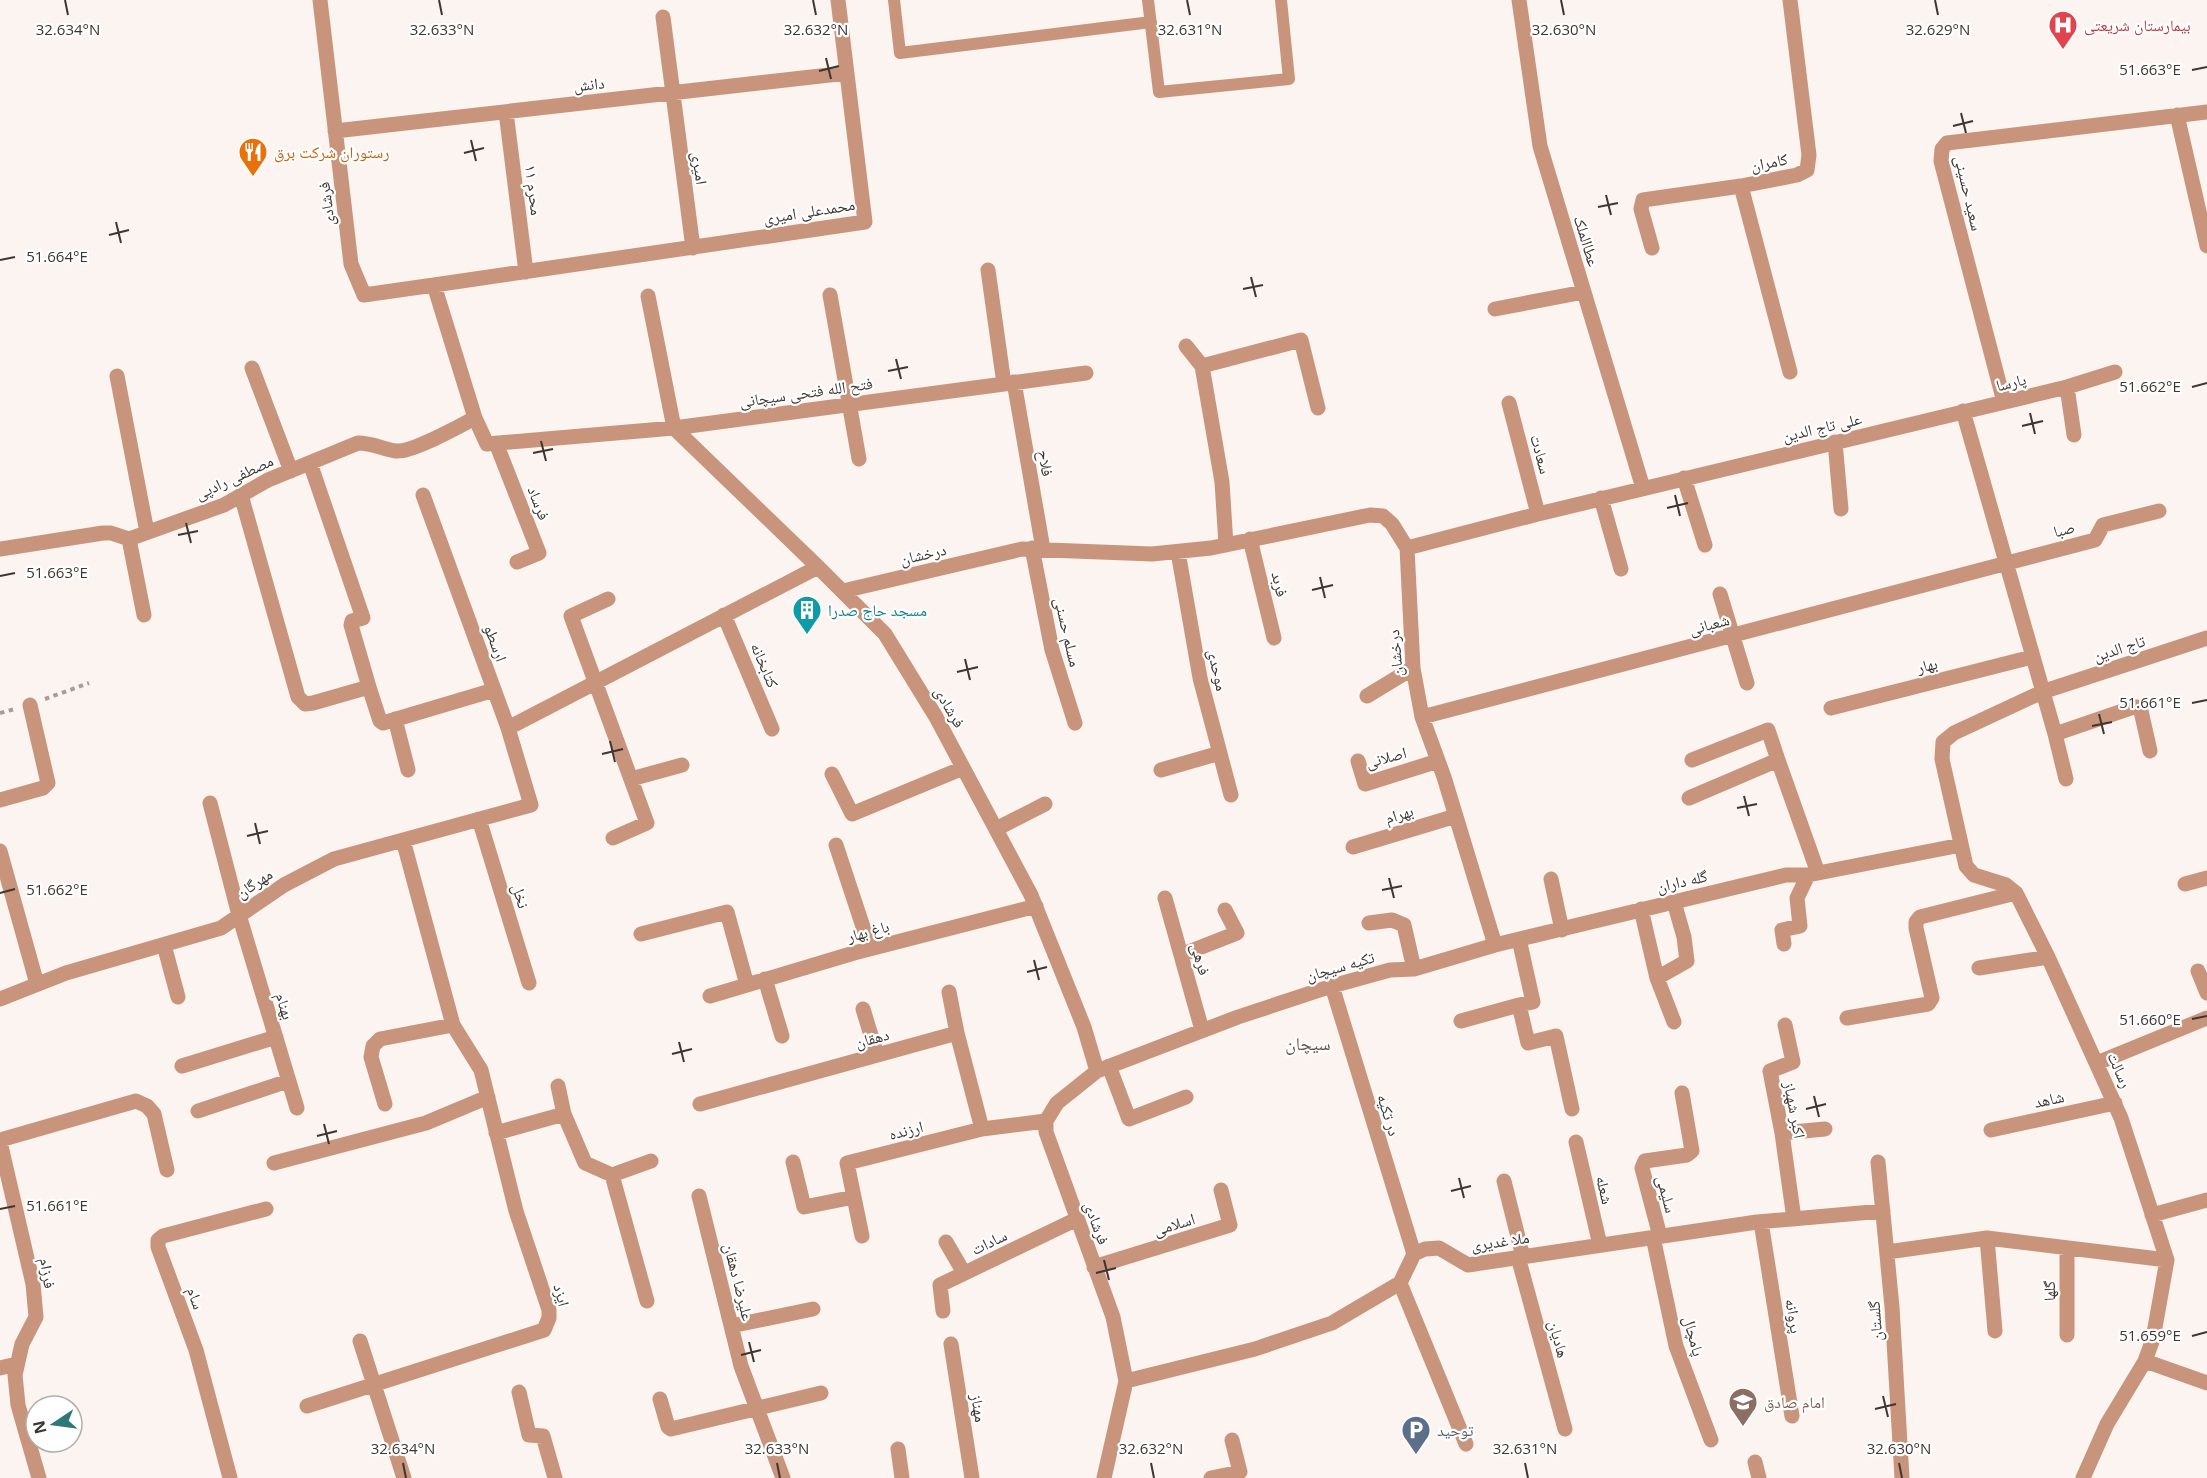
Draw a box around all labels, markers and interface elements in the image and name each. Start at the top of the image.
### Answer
hospital icon: بیمارستان شریعتی [2047,9,2079,51]
place label: بیمارستان شریعتی [2084,14,2191,36]
text: 32.634°N [36,19,100,39]
text: 32.633°N [410,19,474,39]
text: 32.632°N [784,19,848,39]
text: 32.631°N [1158,19,1222,39]
text: 32.630°N [1532,19,1596,39]
text: 32.629°N [1906,19,1970,39]
text: 51.663°E [2119,59,2181,79]
street label: دانش [572,71,606,97]
restaurant icon: رستوران شرکت برق [237,136,269,178]
place label: رستوران شرکت برق [274,141,390,163]
street label: کامران [1748,148,1790,176]
street label: امیری [687,150,713,186]
street label: سعید حسینی [1950,153,1988,233]
street label: ۱۱ محرم [520,163,548,217]
street label: فرشادی [312,181,340,227]
street label: محمدعلی امیری [762,193,856,229]
street label: عطاالملک [1569,213,1605,269]
text: 51.664°E [26,246,88,266]
street label: پارسا [1994,368,2029,396]
street label: فتح الله فتحی سیچانی [738,372,874,412]
text: 51.662°E [2119,376,2181,396]
street label: علی تاج الدین [1780,407,1864,447]
street label: سعادت [1525,432,1557,476]
street label: فلاح [1033,448,1059,478]
street label: مصطفی رادپی [191,449,277,505]
street label: فرساد [523,483,555,523]
street label: صبا [2051,516,2077,542]
street label: درخشان [898,538,948,570]
text: 51.663°E [26,562,88,582]
street label: فربد [1266,569,1294,599]
building icon: مسجد حاج صدرا [791,594,823,636]
street label: مسلم حسنی [1049,595,1087,669]
place label: مسجد حاج صدرا [828,599,927,621]
street label: شعبانی [1686,608,1732,640]
street label: ارسطو [479,621,513,665]
street label: درخشان [1382,629,1408,677]
street label: تاج الدین [2090,629,2148,667]
street label: کتابخانه [746,639,784,691]
street label: موحدی [1203,647,1233,693]
street label: بهار [1913,652,1940,678]
street label: فرشادی [929,682,971,732]
text: 51.661°E [2119,692,2181,712]
street label: اصلانی [1363,741,1409,773]
street label: بهرام [1382,799,1416,829]
street label: مهرگان [231,863,277,903]
street label: گله داران [1654,864,1710,898]
text: 51.662°E [26,879,88,899]
street label: نخل [507,881,535,911]
street label: باغ بهار [843,915,892,947]
street label: فرهی [1186,940,1216,978]
street label: تکیه سیچان [1303,946,1377,986]
street label: بهنام [271,990,299,1022]
text: 51.660°E [2119,1009,2181,1029]
street label: دهقان [853,1023,891,1053]
district label: سیچان [1285,1031,1331,1055]
street label: رسالت [2102,1049,2138,1091]
street label: اکبر شهباز [1779,1079,1811,1140]
street label: شاهد [2032,1085,2066,1113]
street label: در تکیه [1372,1091,1406,1139]
street label: ارزنده [887,1115,925,1145]
street label: سلیمی [1651,1173,1683,1215]
street label: شعله [1591,1174,1619,1206]
text: 51.661°E [26,1195,88,1215]
street label: فرشادی [1079,1198,1115,1248]
street label: اسلامی [1151,1207,1197,1241]
street label: سادات [967,1224,1011,1260]
street label: ملا غدیری [1469,1226,1531,1256]
street label: علیرضا دهقان [719,1241,759,1323]
street label: فرزام [34,1256,62,1290]
street label: گلها [2038,1280,2060,1301]
street label: ایزد [548,1281,576,1309]
street label: سام [182,1284,210,1312]
street label: پروانه [1780,1297,1808,1335]
street label: گلستان [1863,1300,1887,1342]
street label: پامچال [1678,1313,1710,1359]
street label: هادیان [1543,1318,1575,1360]
text: 51.659°E [2119,1325,2181,1345]
school or university icon: امام صادق [1727,1386,1759,1428]
street label: مهناز [966,1391,992,1424]
place label: امام صادق [1764,1391,1825,1413]
north arrow [24,1394,84,1454]
parking icon: توحید [1400,1414,1432,1456]
text: N [27,1419,52,1436]
place label: توحید [1437,1419,1474,1441]
text: 32.634°N [371,1438,435,1458]
text: 32.633°N [745,1438,809,1458]
text: 32.632°N [1119,1438,1183,1458]
text: 32.631°N [1493,1438,1557,1458]
text: 32.630°N [1867,1438,1931,1458]

